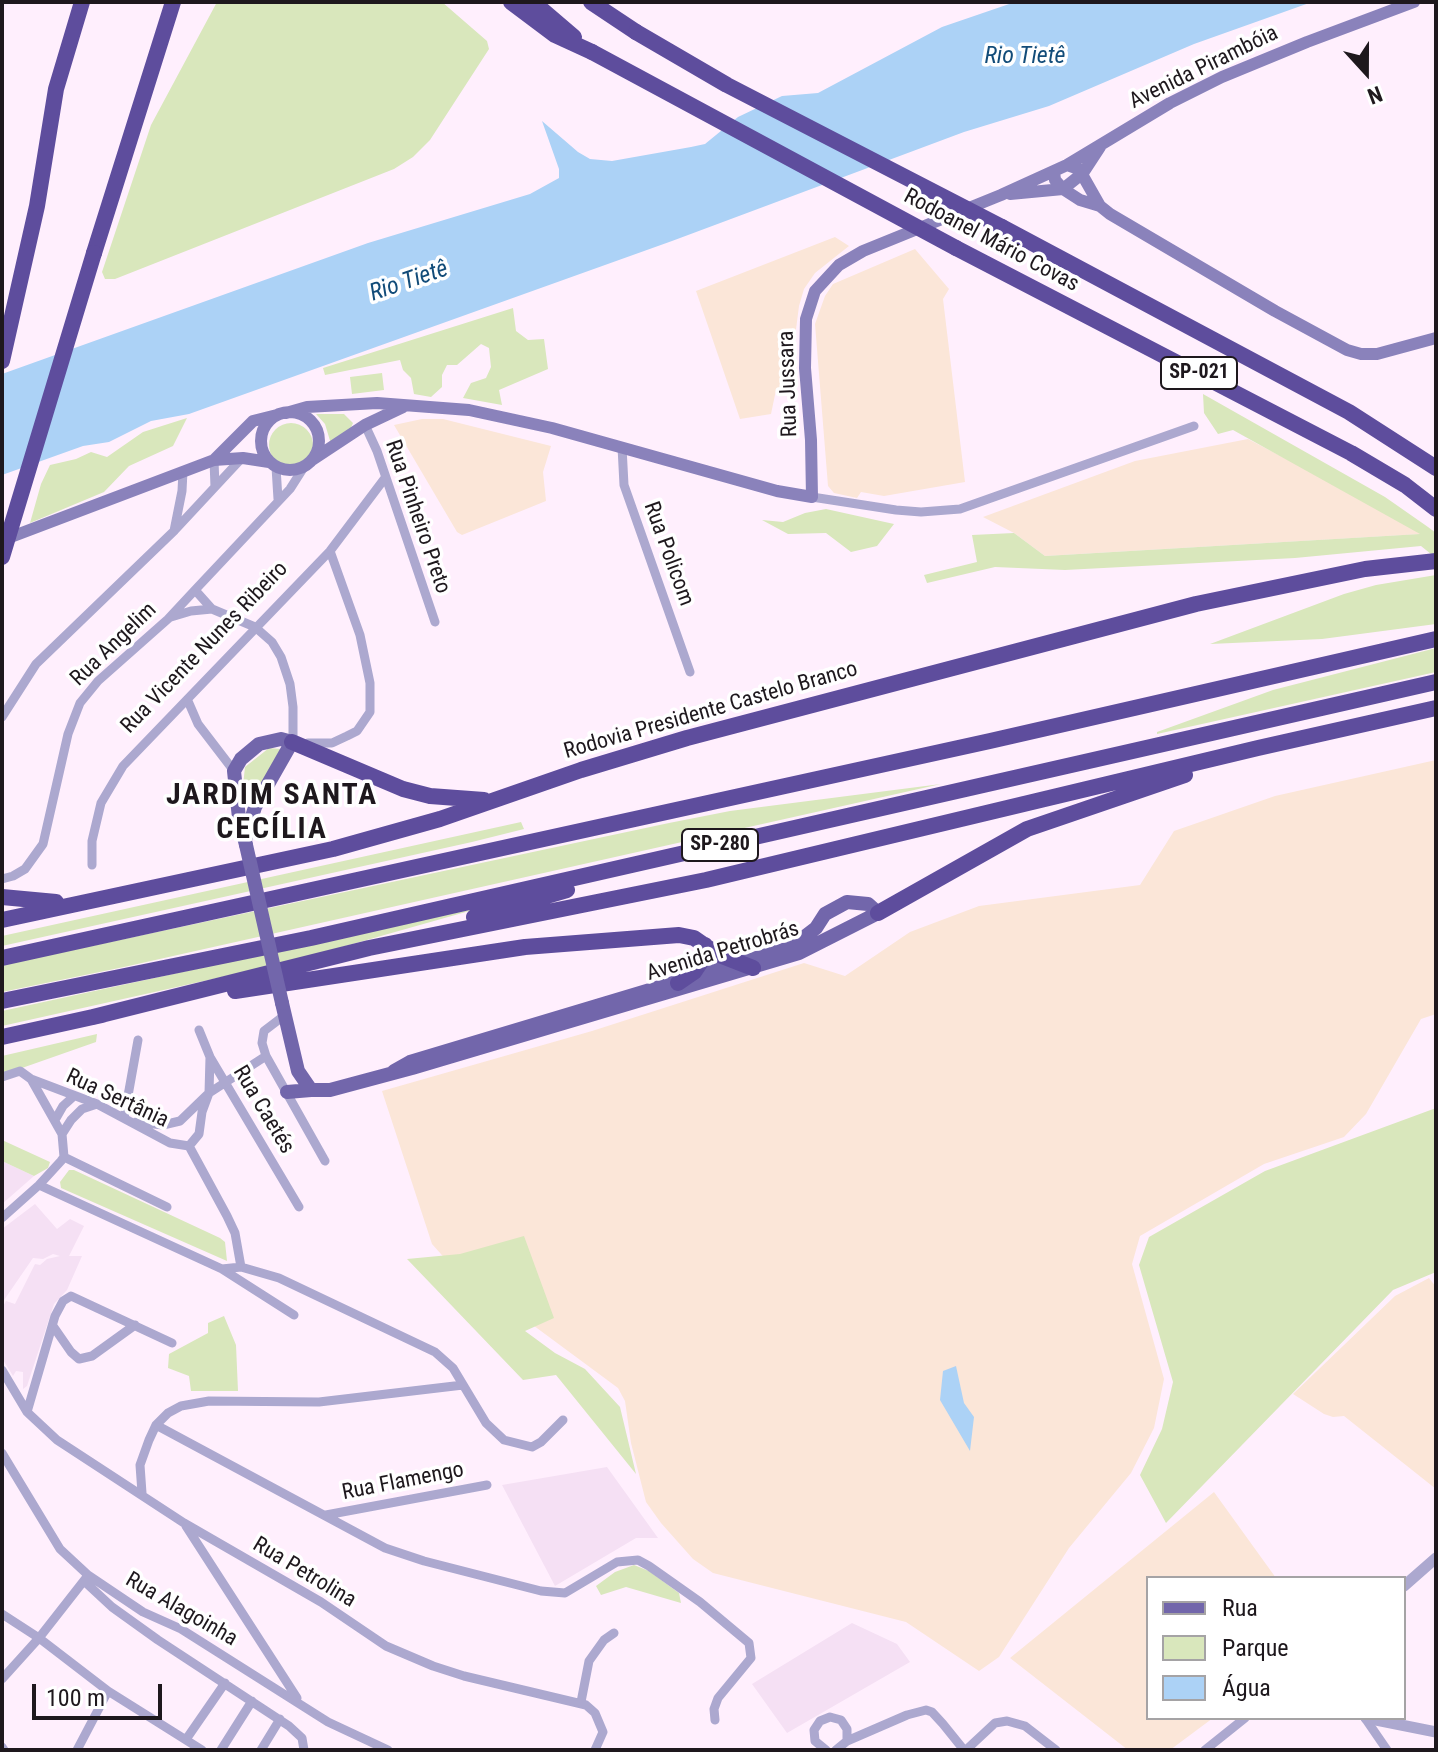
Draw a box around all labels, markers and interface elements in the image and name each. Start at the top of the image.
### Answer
street label: Avenida Pirambóia [1125,21,1283,115]
north arrow [1326,32,1406,112]
water label: Rio Tietê [984,43,1066,71]
text: N [1364,81,1386,109]
street label: Rodoanel Mário Covas [899,184,1083,298]
water label: Rio Tietê [366,255,452,309]
street label: Rua Jussara [774,330,804,438]
road number: SP-021 [1161,357,1237,389]
street label: Rua Pinheiro Preto [378,437,456,597]
street label: Rua Policom [637,498,699,610]
street label: Rua Vicente Nunes Ribeiro [116,556,294,740]
street label: Rua Angelim [66,598,162,692]
street label: Rodovia Presidente Castelo Branco [561,656,861,766]
district label: JARDIM SANTA CECÍLIA [166,778,378,848]
road number: SP-280 [682,829,758,861]
street label: Avenida Petrobrás [644,916,802,988]
street label: Rua Caetés [226,1061,300,1159]
street label: Rua Sertânia [62,1064,172,1134]
street label: Rua Flamengo [340,1457,466,1507]
street label: Rua Petrolina [248,1532,360,1614]
street label: Rua Alagoinha [120,1567,242,1653]
legend [1146,1576,1406,1720]
text: Rua [1222,1594,1258,1622]
text: Parque [1222,1634,1289,1662]
scale bar [36,1668,166,1718]
text: Água [1222,1674,1271,1702]
text: 100 m [46,1684,105,1712]

